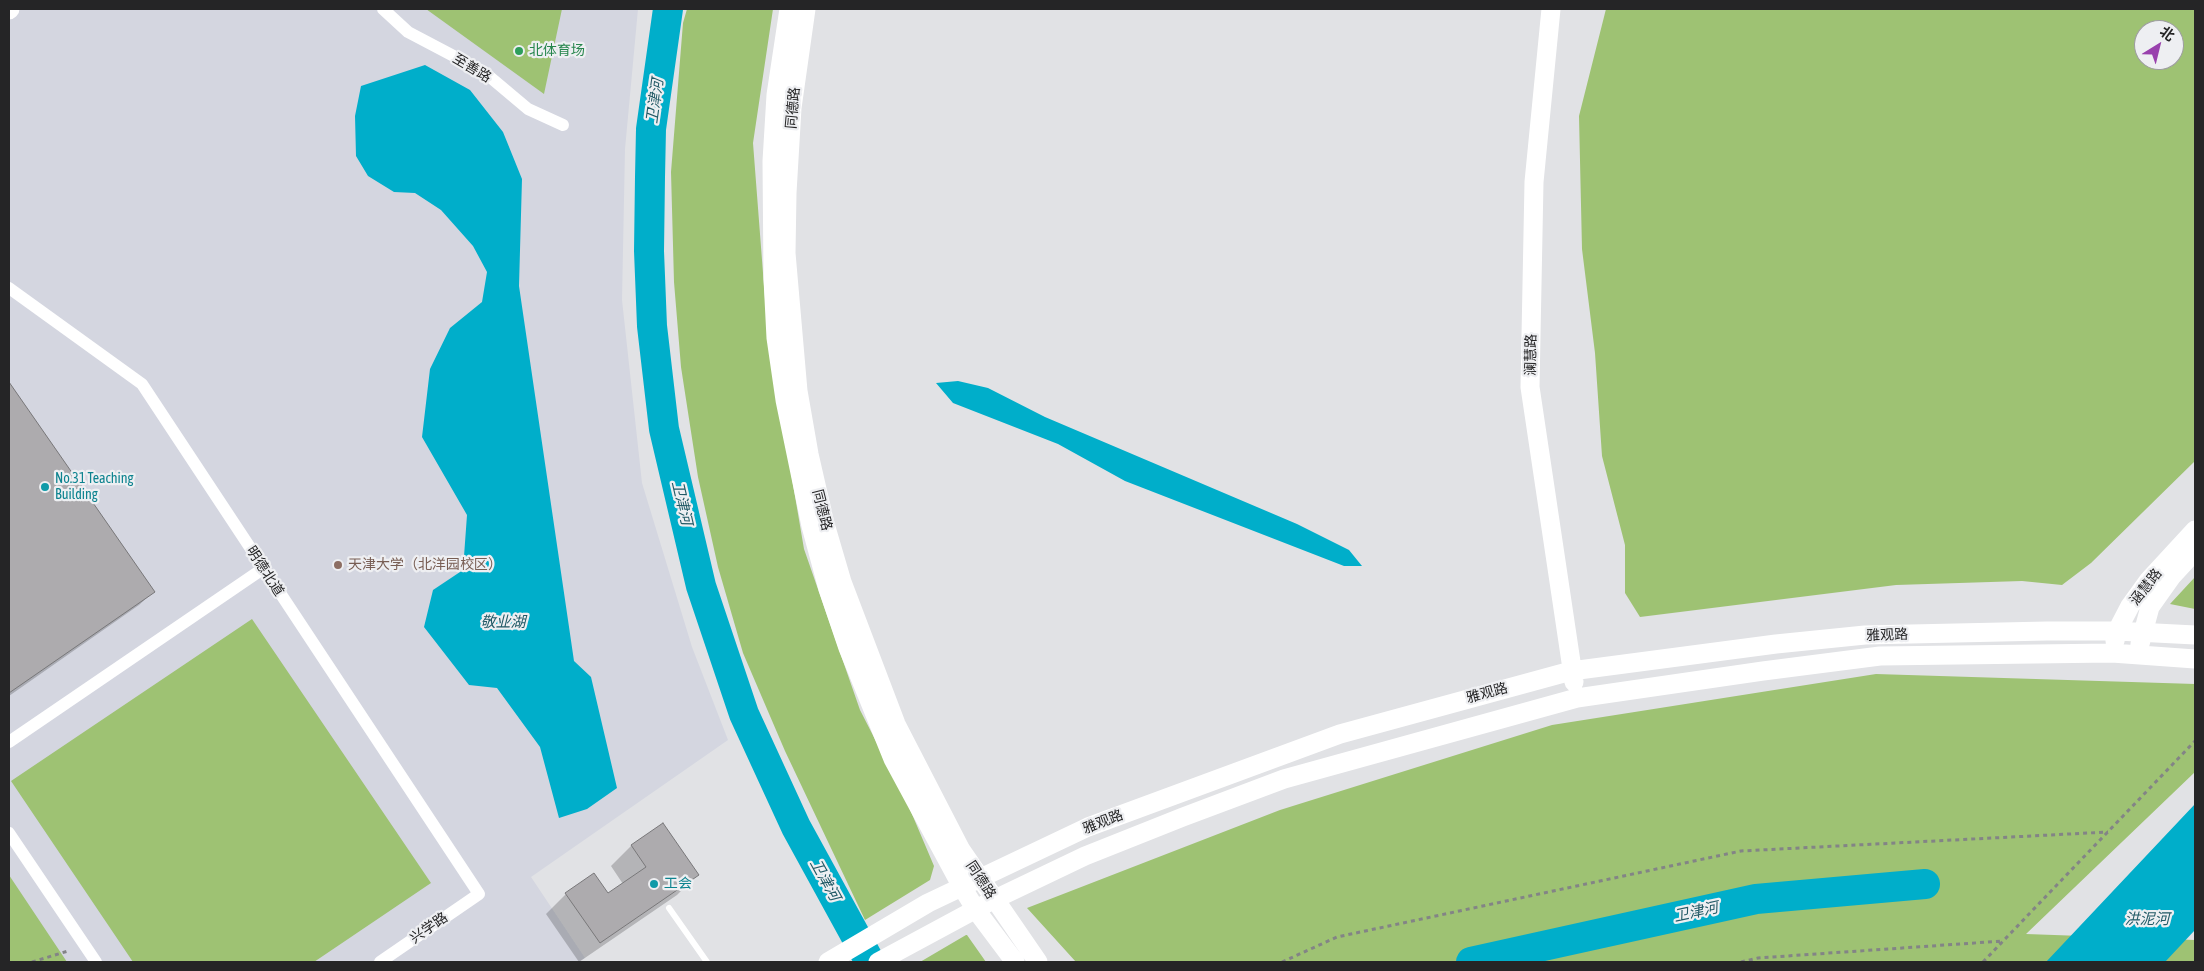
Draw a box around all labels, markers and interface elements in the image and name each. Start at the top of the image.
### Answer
north arrow [2134,20,2184,70]
text: 北 [2157,23,2178,44]
place label: 北体育场 [529,43,585,59]
marker: 北体育场 [513,45,525,57]
street label: 至善路 [450,50,494,86]
water label: 卫津河 [643,77,667,125]
street label: 同德路 [783,86,803,130]
street label: 澜慧路 [1522,334,1540,376]
place label: No.31 Teaching Building [55,471,134,504]
water label: 卫津河 [668,479,696,527]
marker: No.31 Teaching Building [39,481,51,493]
street label: 同德路 [809,488,835,532]
street label: 明德北道 [243,543,287,599]
place label: 天津大学（北洋园校区） [348,557,502,573]
marker: 天津大学（北洋园校区） [332,559,344,571]
street label: 涵慧路 [2126,565,2166,609]
water label: 敬业湖 [481,613,525,631]
street label: 雅观路 [1866,626,1908,644]
street label: 雅观路 [1465,679,1509,707]
street label: 雅观路 [1080,807,1126,837]
water label: 卫津河 [806,856,844,904]
street label: 同德路 [963,858,999,902]
place label: 工会 [664,876,692,892]
marker: 工会 [648,878,660,890]
water label: 卫津河 [1672,899,1720,925]
street label: 兴学路 [407,909,451,947]
water label: 洪泥河 [2125,910,2169,928]

